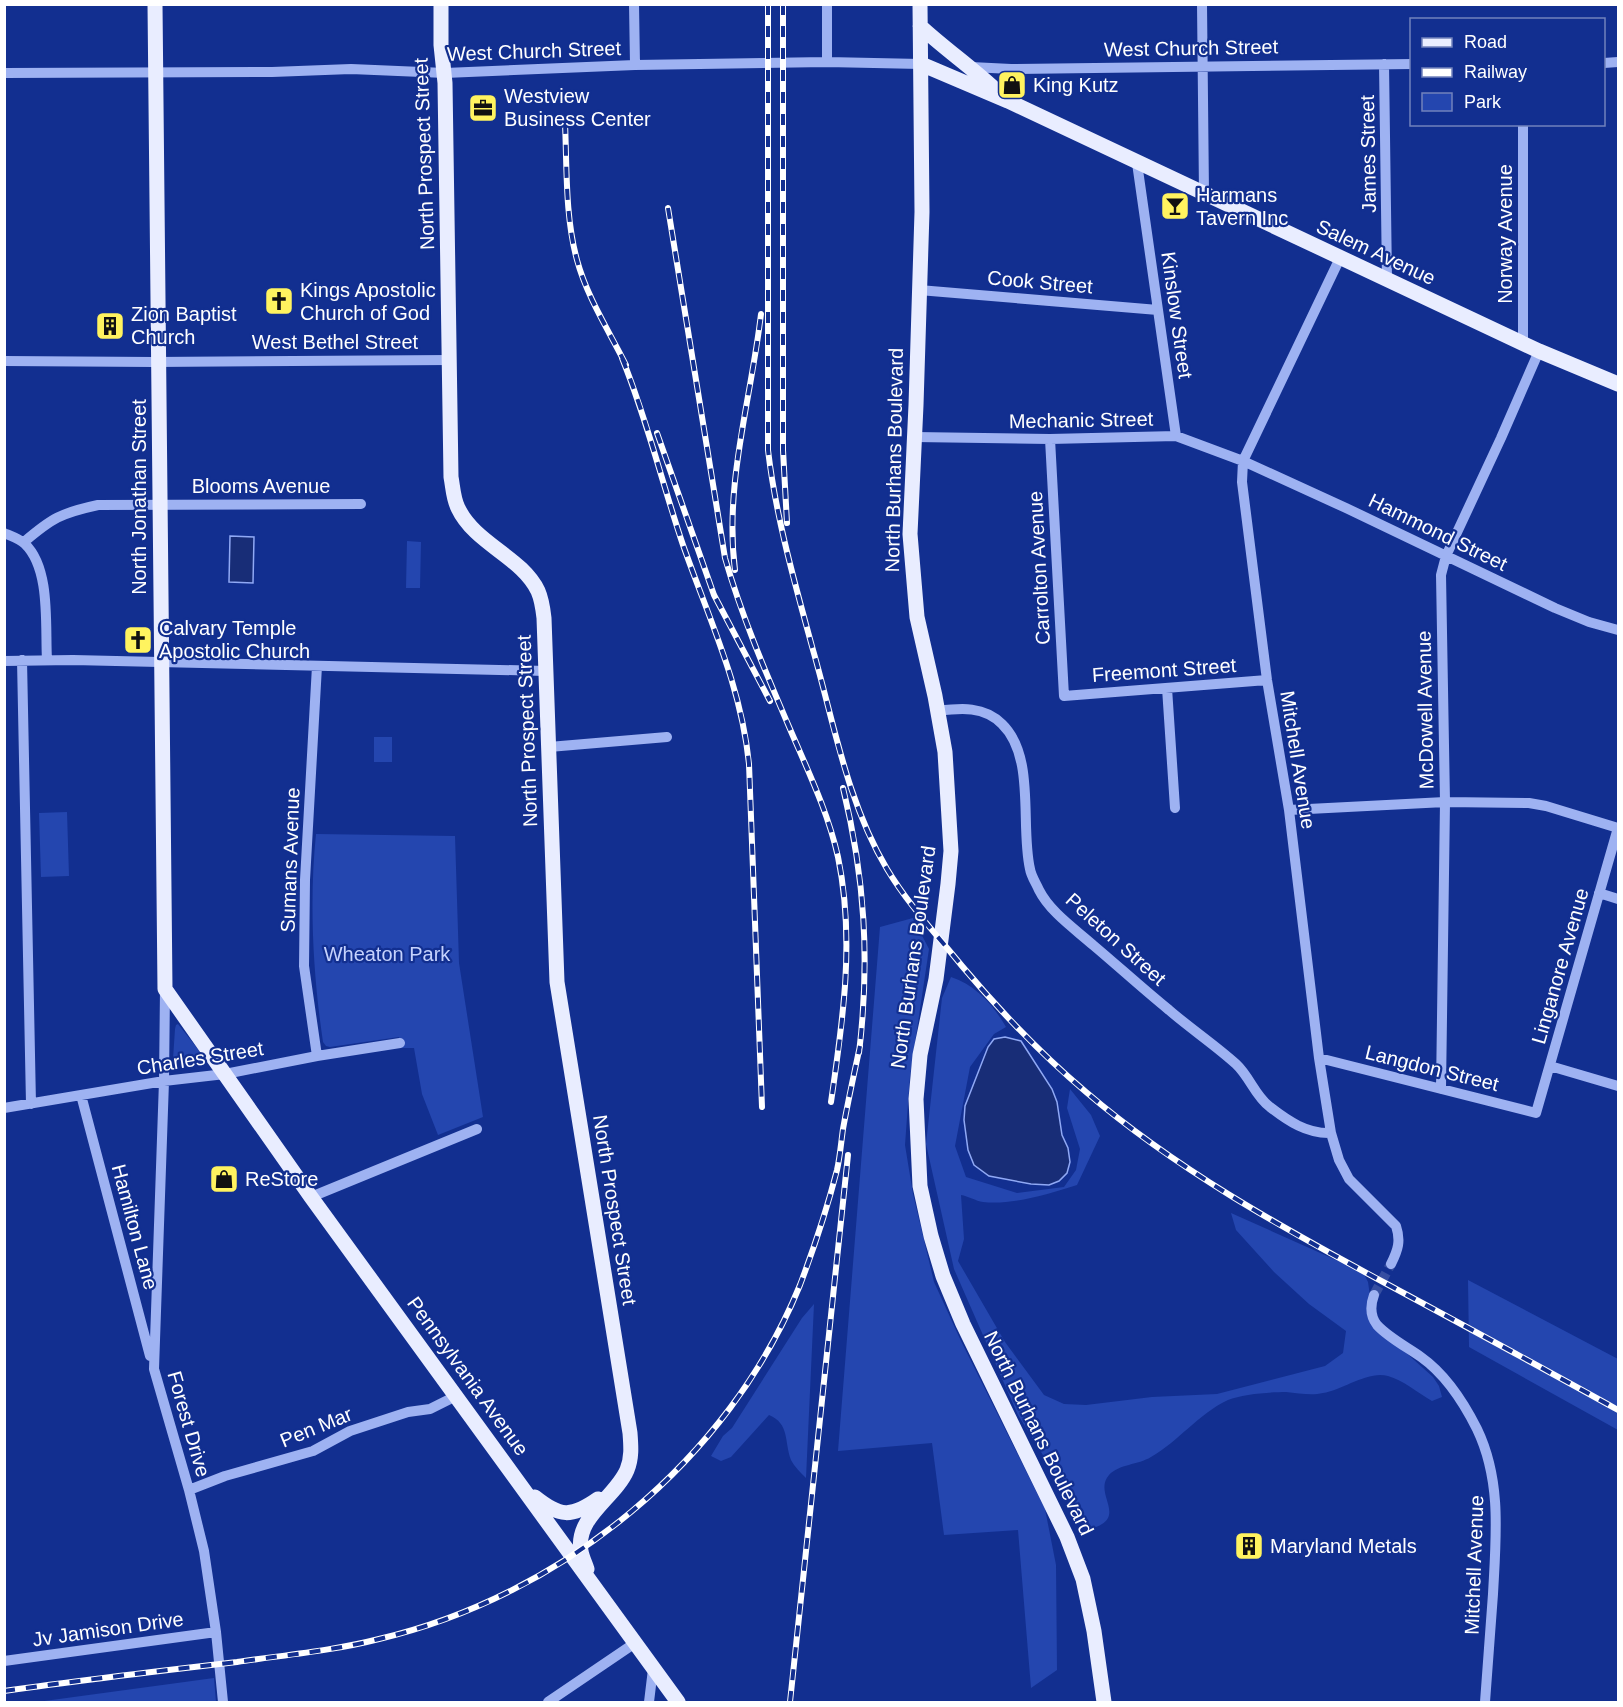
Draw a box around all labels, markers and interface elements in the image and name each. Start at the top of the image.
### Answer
legend [1410,18,1605,126]
text: Road [1464,32,1507,52]
street label: West Church Street [1104,35,1279,61]
street label: West Church Street [447,37,622,65]
street label: North Prospect Street [410,57,438,250]
text: Railway [1464,62,1527,82]
shop icon: King Kutz [996,69,1028,101]
place label: King Kutz [1033,74,1119,96]
place label: Westview Business Center [504,85,651,130]
office icon: Westview Business Center [467,92,499,124]
text: Park [1464,92,1502,112]
street label: James Street [1356,94,1380,213]
street label: Norway Avenue [1494,164,1516,304]
place label: Harmans Tavern Inc [1196,184,1288,229]
bar icon: Harmans Tavern Inc [1159,190,1191,222]
street label: Salem Avenue [1313,215,1439,289]
street label: Kinslow Street [1157,250,1197,380]
street label: Cook Street [986,266,1094,298]
place label: Kings Apostolic Church of God [300,279,436,324]
church icon: Kings Apostolic Church of God [263,285,295,317]
place label: Zion Baptist Church [131,303,237,348]
building icon: Zion Baptist Church [94,310,126,342]
street label: West Bethel Street [252,331,419,353]
street label: North Burhans Boulevard [881,348,907,572]
street label: North Jonathan Street [128,399,150,595]
street label: Mechanic Street [1009,408,1154,432]
street label: Blooms Avenue [192,475,330,497]
street label: Hammond Street [1365,489,1511,575]
street label: Carrolton Avenue [1024,490,1054,646]
place label: Calvary Temple Apostolic Church [159,617,310,662]
church icon: Calvary Temple Apostolic Church [122,624,154,656]
street label: McDowell Avenue [1413,631,1437,789]
street label: North Prospect Street [513,634,541,827]
street label: Freemont Street [1091,654,1237,686]
street label: Mitchell Avenue [1276,689,1320,831]
street label: Sumans Avenue [276,787,304,933]
street label: North Burhans Boulevard [886,844,940,1070]
street label: Linganore Avenue [1527,886,1593,1046]
street label: Peleton Street [1062,888,1171,990]
park label: Wheaton Park [324,943,451,965]
street label: Charles Street [135,1037,265,1079]
street label: Langdon Street [1363,1041,1501,1095]
street label: North Prospect Street [589,1113,641,1307]
street label: Hamilton Lane [108,1162,162,1292]
shop icon: ReStore [208,1163,240,1195]
place label: ReStore [245,1168,318,1190]
street label: Pennsylvania Avenue [403,1292,533,1460]
street label: North Burhans Boulevard [980,1327,1098,1539]
street label: Forest Drive [163,1369,215,1479]
street label: Pen Mar [277,1403,355,1451]
street label: Mitchell Avenue [1461,1495,1487,1635]
building icon: Maryland Metals [1233,1530,1265,1562]
place label: Maryland Metals [1270,1535,1417,1557]
street label: Jv Jamison Drive [31,1608,185,1650]

